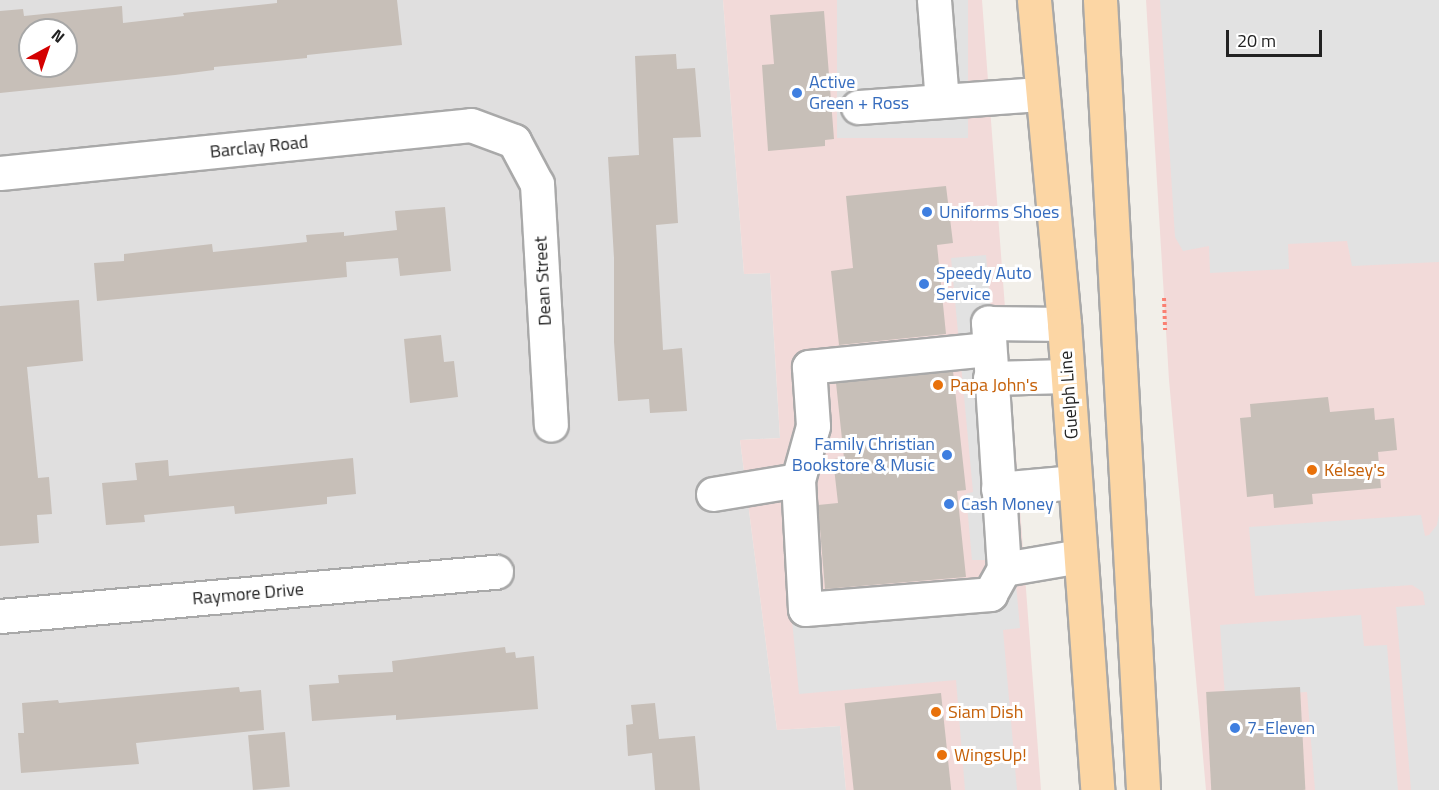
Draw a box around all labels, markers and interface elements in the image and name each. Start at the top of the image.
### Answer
north arrow [18,18,78,78]
scale bar [1229,18,1325,56]
text: N [46,23,70,49]
text: 20 m [1237,27,1276,54]
place label: Active Green + Ross [809,72,909,115]
marker: Active Green + Ross [790,86,804,100]
street label: Barclay Road [209,131,309,163]
place label: Uniforms Shoes [939,201,1059,223]
marker: Uniforms Shoes [920,205,934,219]
street label: Dean Street [530,236,556,326]
place label: Speedy Auto Service [936,263,1032,306]
marker: Speedy Auto Service [917,277,931,291]
street label: Guelph Line [1055,350,1083,440]
place label: Papa John's [950,374,1038,396]
marker: Papa John's [931,378,945,392]
place label: Family Christian Bookstore & Music [792,434,935,476]
marker: Family Christian Bookstore & Music [940,448,954,462]
place label: Kelsey's [1324,459,1385,481]
marker: Kelsey's [1305,463,1319,477]
place label: Cash Money [961,493,1054,515]
marker: Cash Money [942,497,956,511]
street label: Raymore Drive [191,578,305,610]
place label: Siam Dish [948,701,1023,723]
marker: Siam Dish [929,705,943,719]
place label: 7-Eleven [1247,717,1315,739]
marker: 7-Eleven [1228,721,1242,735]
place label: WingsUp! [954,744,1027,766]
marker: WingsUp! [935,748,949,762]

